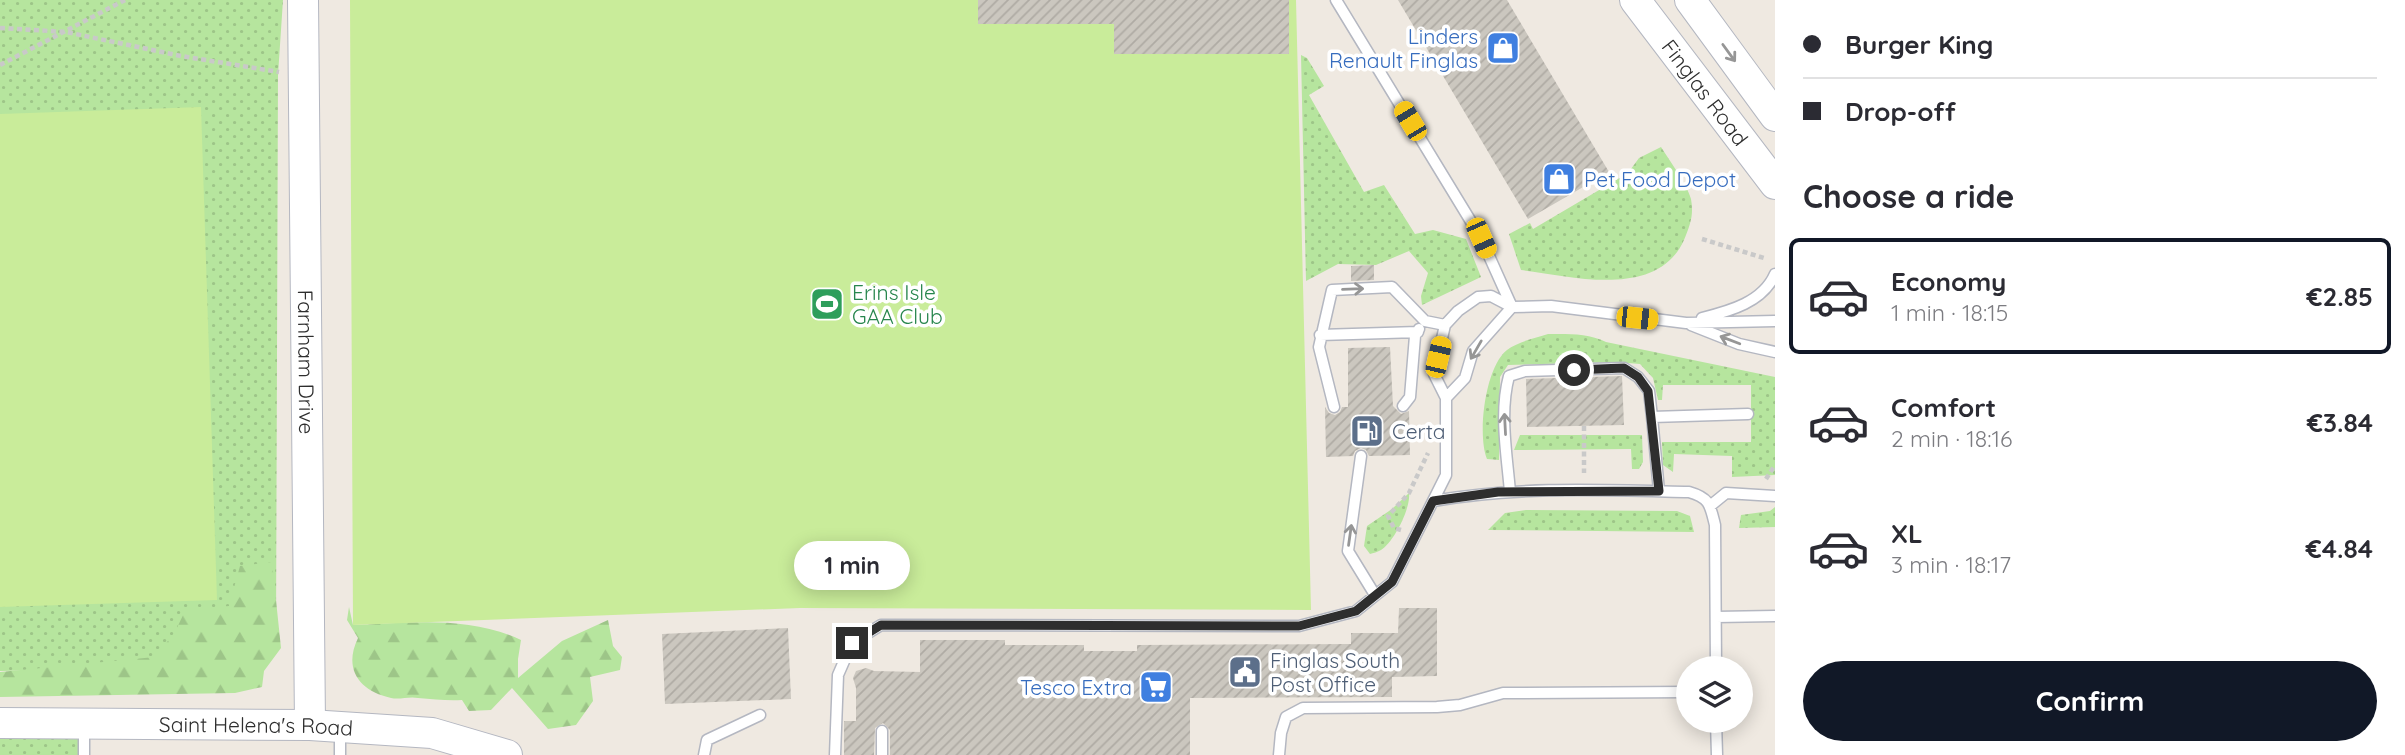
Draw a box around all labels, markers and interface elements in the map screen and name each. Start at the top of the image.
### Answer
place label: Linders Renault Finglas [1329,23,1478,73]
text: Burger King [1845,28,1993,61]
shop icon: Linders Renault Finglas [1484,29,1522,67]
street label: Finglas Road [1656,34,1754,151]
one-way arrow [1721,44,1736,63]
text: Drop-off [1845,95,1956,128]
car [1391,98,1430,144]
shop icon: Pet Food Depot [1540,160,1578,198]
place label: Pet Food Depot [1584,166,1736,192]
text: Choose a ride [1803,176,2015,216]
car [1463,215,1500,261]
icon: car [1807,265,1870,328]
text: Economy [1891,265,2006,298]
place label: Erins Isle GAA Club [852,279,943,329]
text: €2.85 [2306,280,2373,313]
one-way arrow [1341,282,1364,295]
sports icon: Erins Isle GAA Club [808,285,846,323]
street label: Farnham Drive [293,290,320,434]
text: 1 min · 18:15 [1891,298,2008,327]
car [1616,305,1659,331]
one-way arrow [1719,333,1741,346]
car [1424,334,1453,380]
one-way arrow [1469,340,1483,360]
route start [1558,354,1590,386]
icon: car [1807,391,1870,454]
text: Comfort [1891,391,1996,424]
text: €3.84 [2307,406,2373,439]
fuel station icon: Certa [1348,412,1386,450]
one-way arrow [1498,413,1511,436]
place label: Certa [1392,418,1446,444]
text: 2 min · 18:16 [1891,424,2012,453]
icon: car [1807,517,1870,580]
text: XL [1891,517,1923,550]
one-way arrow [1344,524,1357,547]
text: €4.84 [2305,532,2373,565]
callout: 1 min [794,542,910,590]
text: 3 min · 18:17 [1891,550,2011,579]
text: 1 min [824,551,880,580]
route end [836,627,868,659]
place label: Finglas South Post Office [1270,647,1400,697]
public building icon: Finglas South Post Office [1226,653,1264,691]
map controls [1676,656,1753,733]
button: layers [1676,656,1753,733]
button: Confirm [1803,661,2377,741]
supermarket icon: Tesco Extra [1137,668,1175,706]
place label: Tesco Extra [1020,674,1132,700]
street label: Saint Helena's Road [159,711,354,741]

